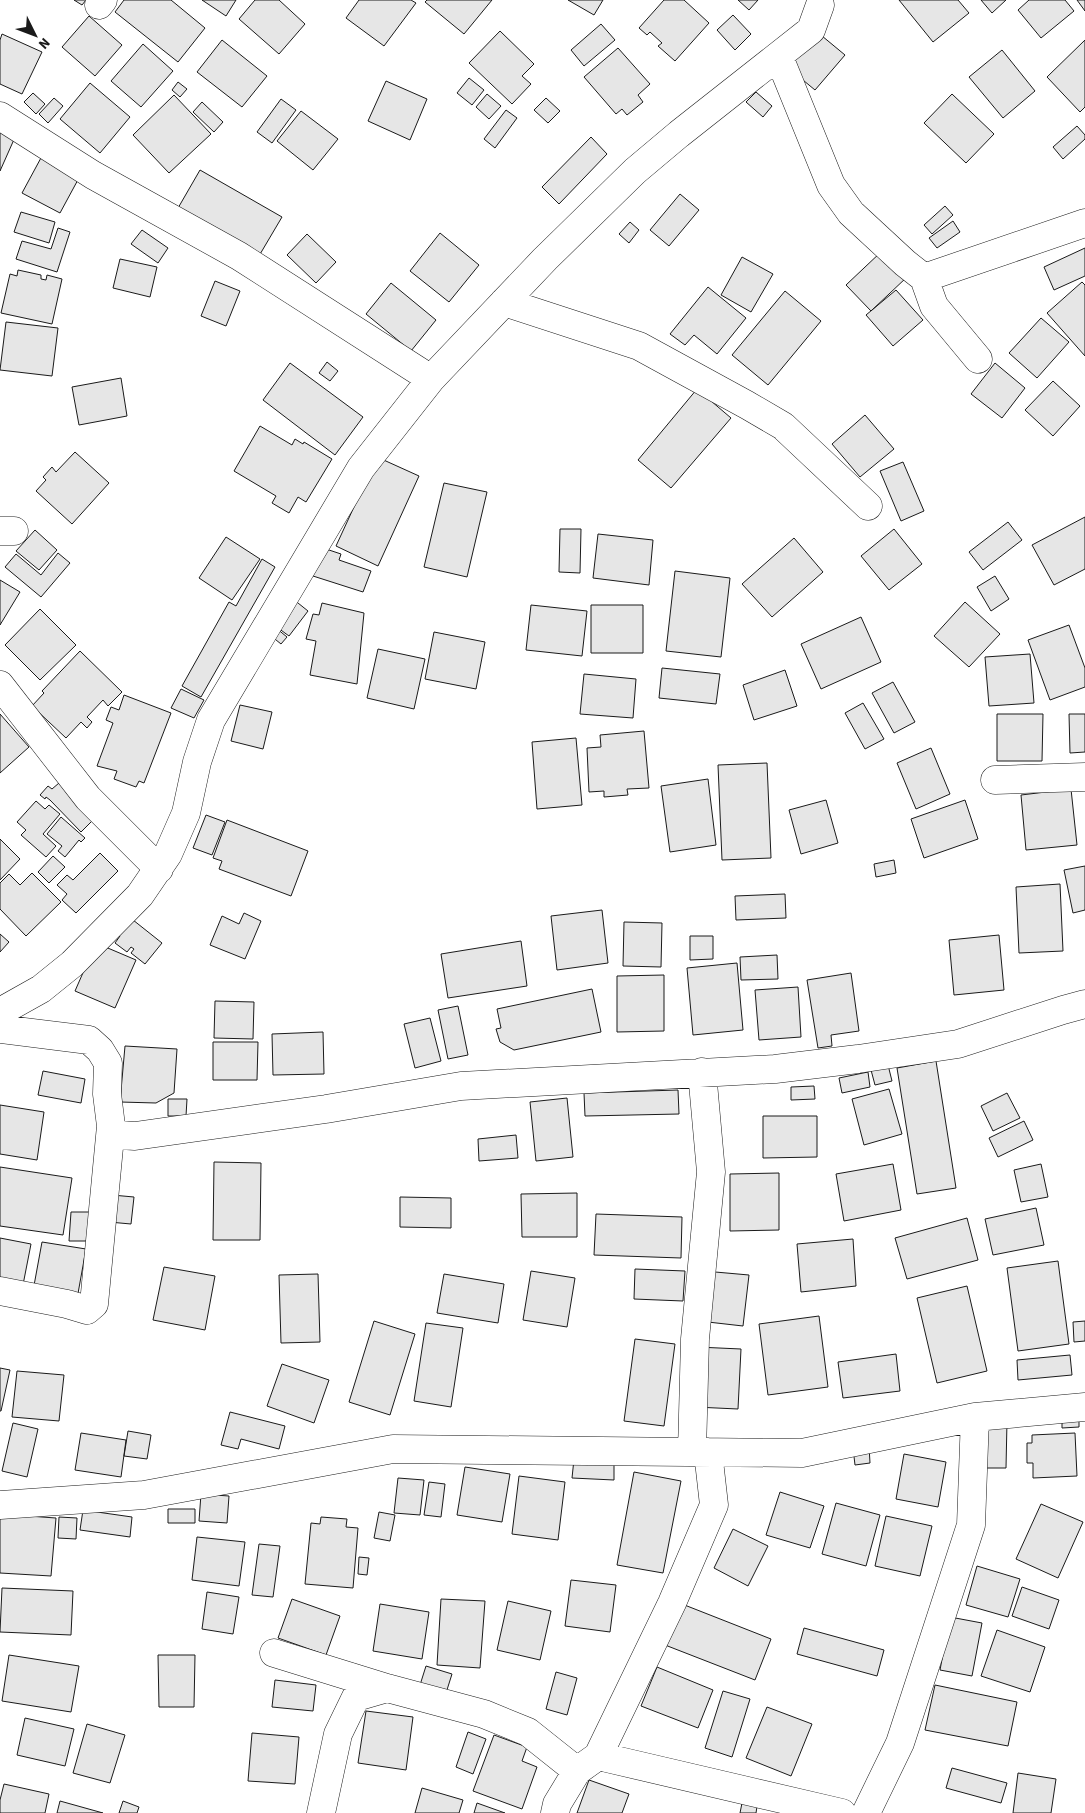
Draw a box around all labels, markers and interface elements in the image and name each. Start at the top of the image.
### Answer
north arrow [10,10,60,60]
text: N [33,33,54,53]

